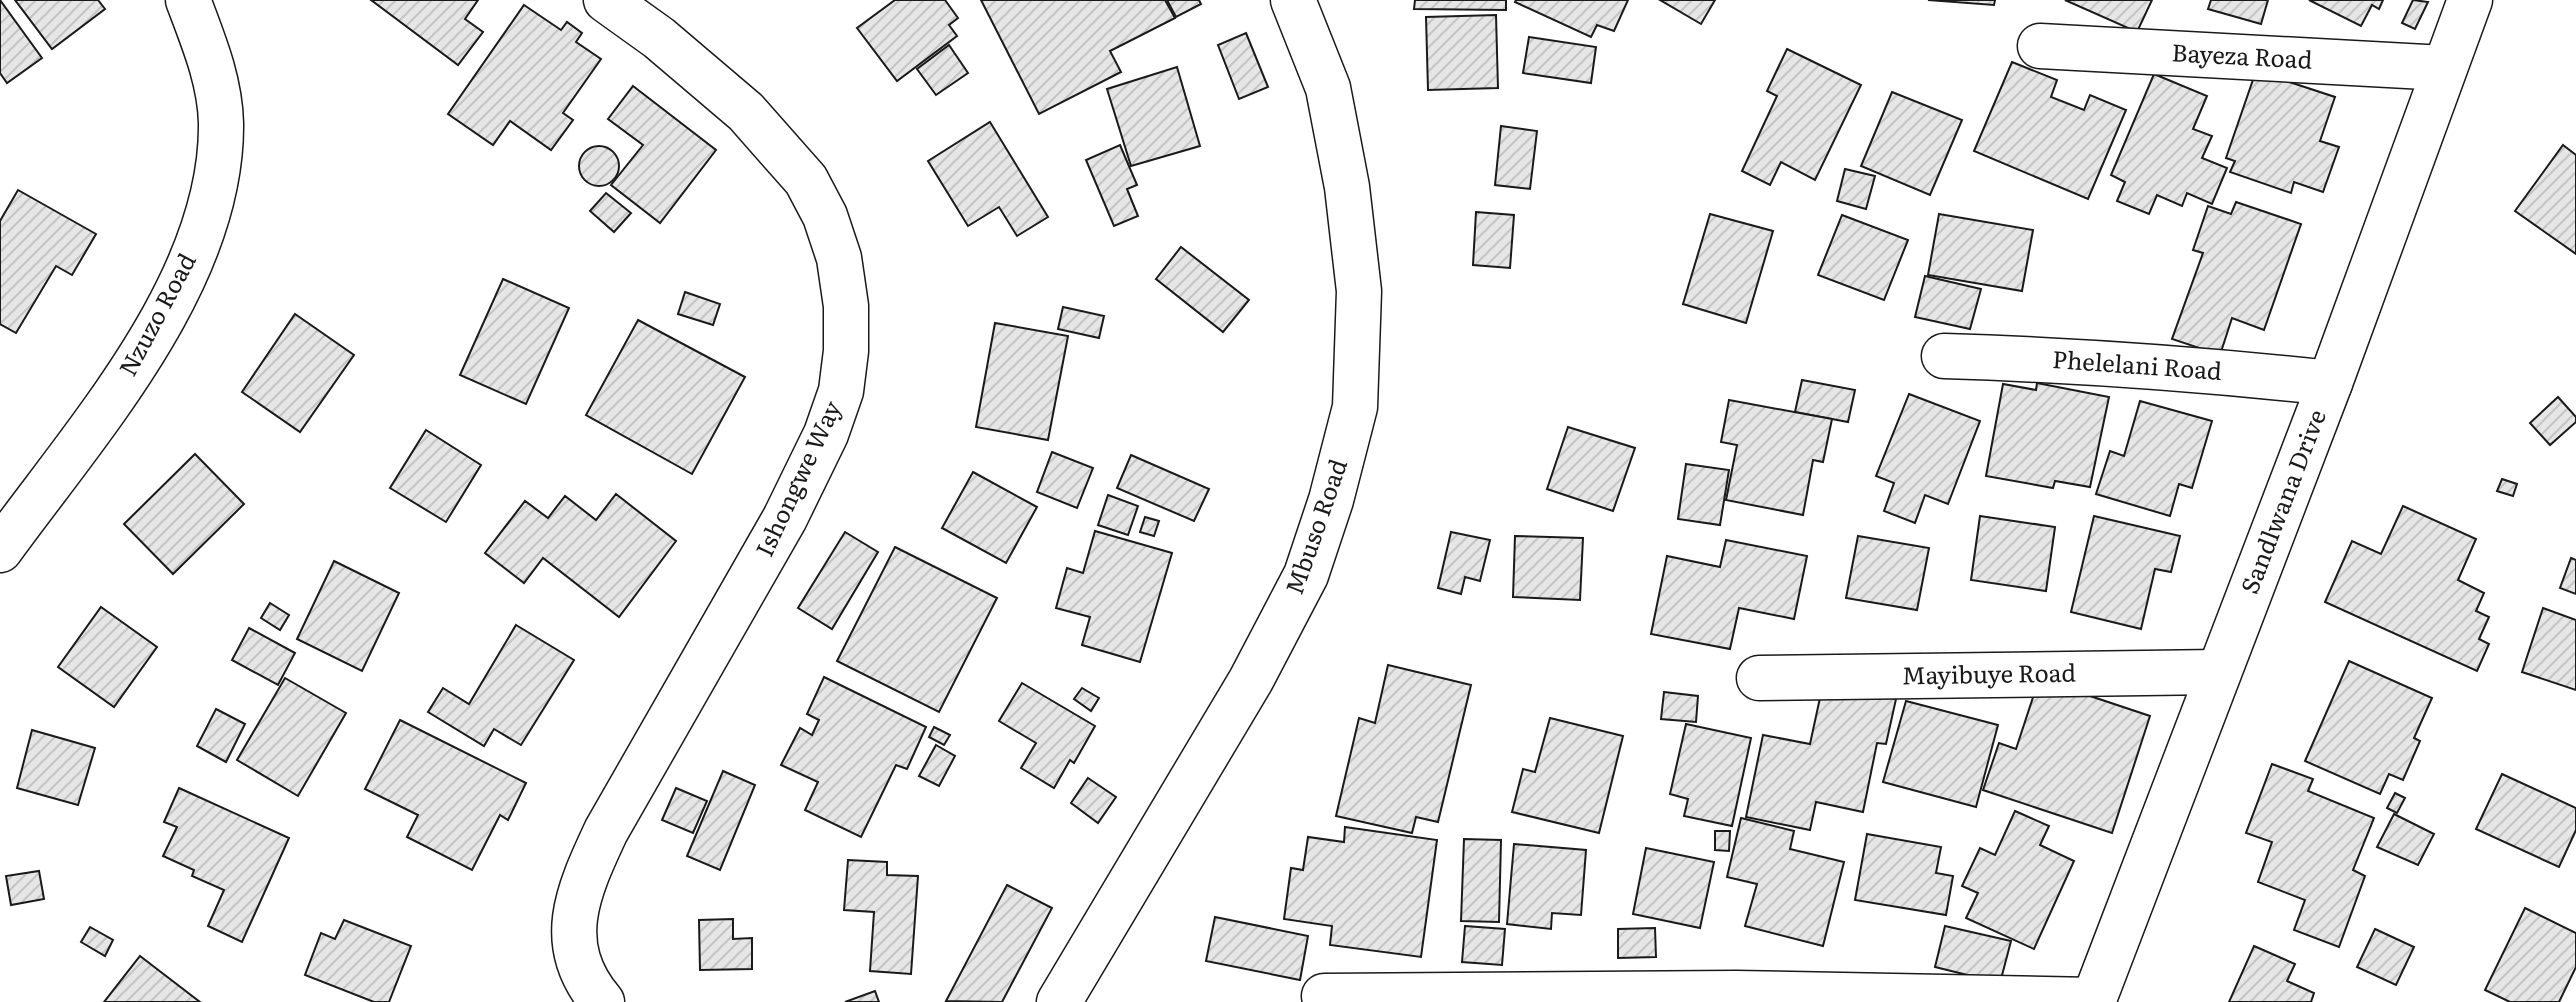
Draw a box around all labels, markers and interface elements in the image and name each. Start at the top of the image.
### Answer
street label: Bayeza Road [2171,33,2314,76]
street label: Nzuzo Road [109,246,203,382]
street label: Phelelani Road [2051,340,2223,387]
street label: Ishongwe Way [745,394,848,562]
street label: Sandlwana Drive [2230,404,2333,598]
street label: Mbuso Road [1275,453,1354,599]
street label: Mayibuye Road [1902,653,2077,692]

